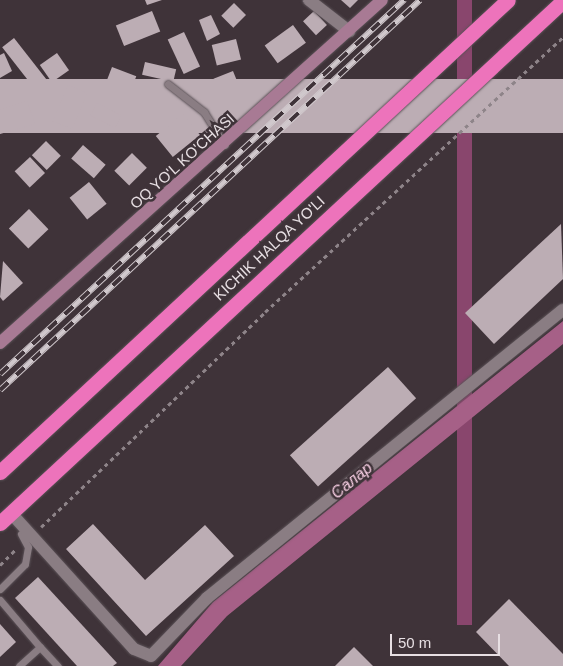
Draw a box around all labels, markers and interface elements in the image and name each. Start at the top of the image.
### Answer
street label: OQ YO'L KO'CHASI [126,109,238,213]
street label: KICHIK HALQA YO'LI [209,192,329,304]
water label: Салар [328,459,376,503]
scale bar [393,624,503,656]
text: 50 m [398,634,431,651]

